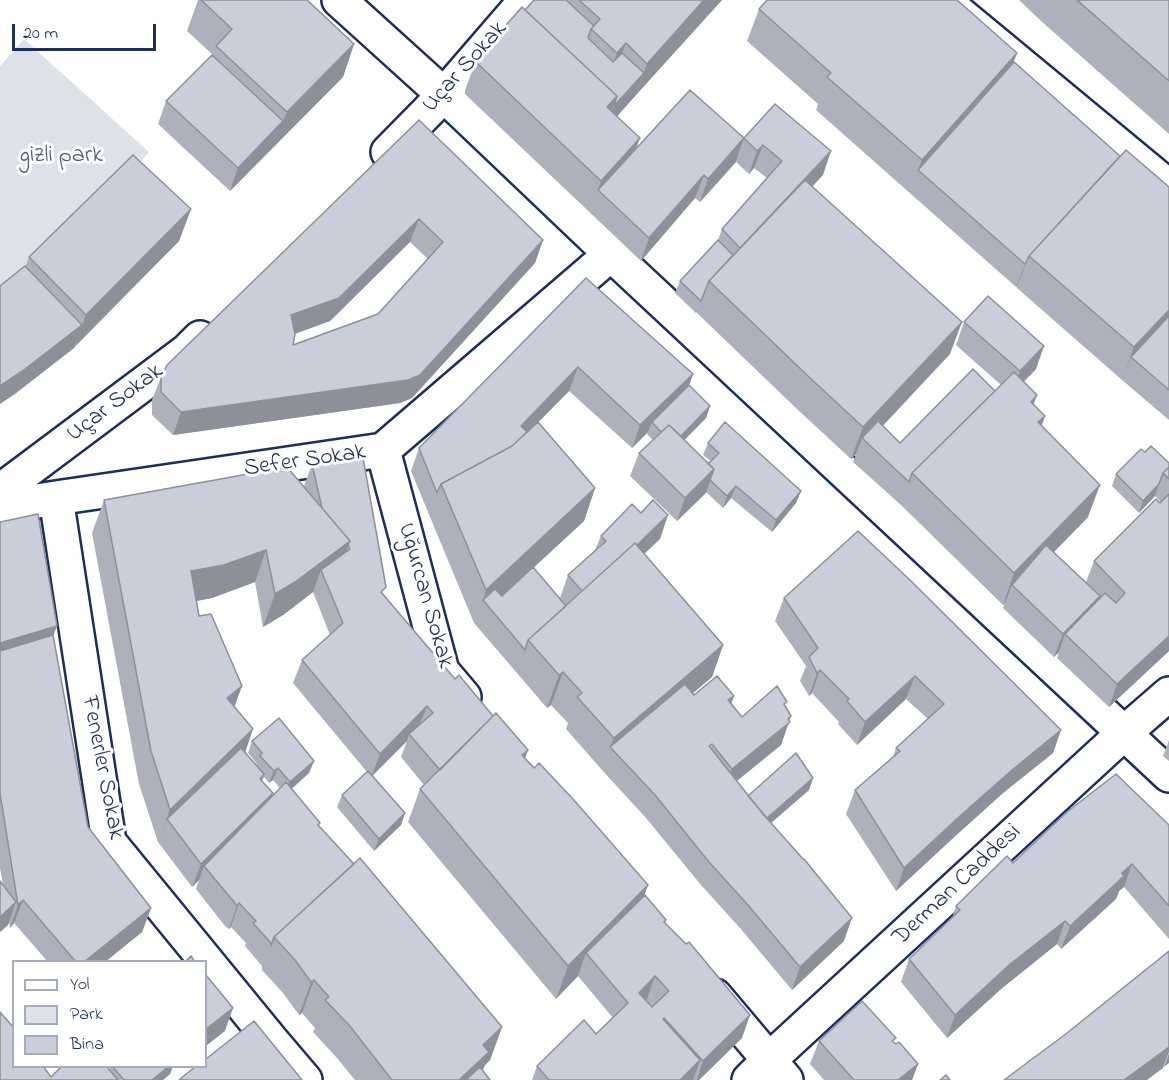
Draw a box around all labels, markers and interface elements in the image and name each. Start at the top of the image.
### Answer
scale bar [15,12,159,50]
street label: Uçar Sokak [417,16,515,120]
text: 20 m [23,21,58,47]
park label: gizli park [19,143,103,171]
street label: Uçar Sokak [62,358,170,450]
street label: Sefer Sokak [242,439,368,485]
street label: Uğurcan Sokak [390,520,458,672]
street label: Fenerler Sokak [73,694,129,842]
street label: Derman Caddesi [888,819,1028,953]
legend [12,960,207,1068]
text: Yol [70,972,90,998]
text: Park [70,1002,103,1028]
text: Bina [70,1032,104,1058]

